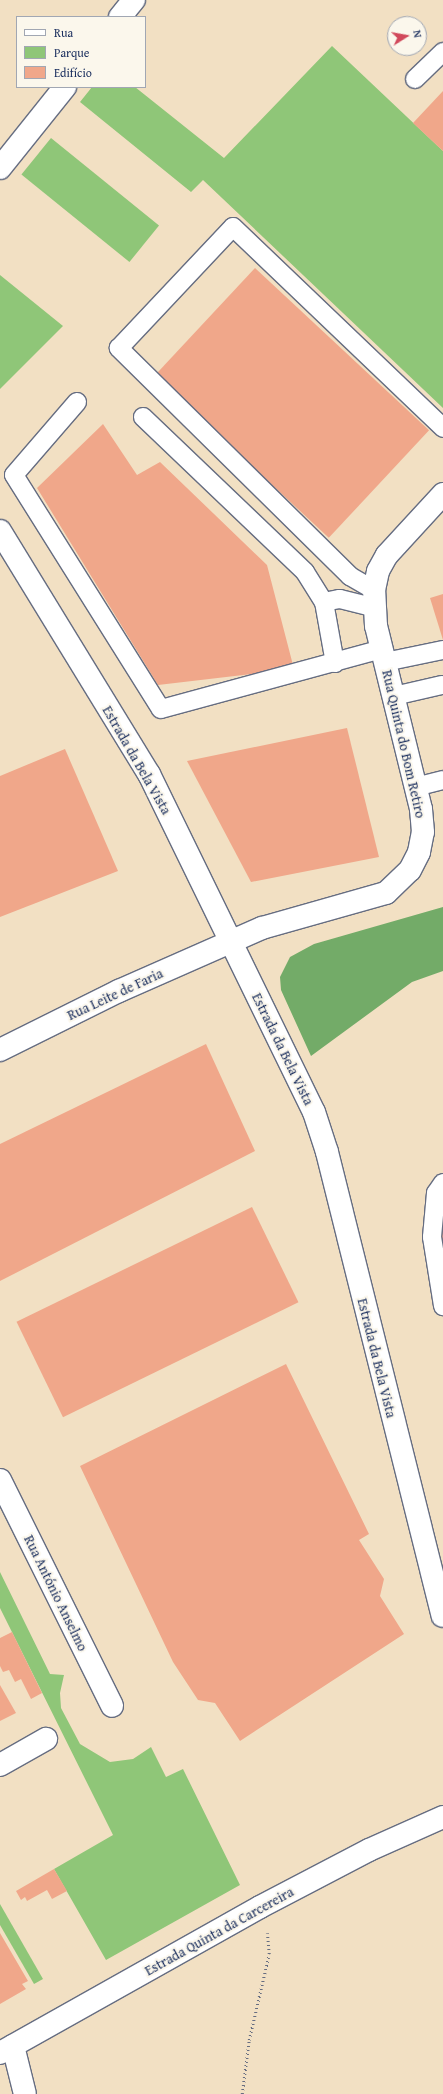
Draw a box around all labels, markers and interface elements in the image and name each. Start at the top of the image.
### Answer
legend [16,16,146,88]
north arrow [387,16,427,56]
text: Rua [54,24,73,41]
text: N [409,29,426,39]
text: Parque [54,44,89,61]
text: Edifício [54,64,92,81]
street label: Rua Quinta do Bom Retiro [379,668,429,820]
street label: Estrada da Bela Vista [99,703,175,817]
street label: Rua Leite de Faria [65,964,165,1024]
street label: Estrada da Bela Vista [249,990,317,1108]
street label: Estrada da Bela Vista [354,1297,400,1419]
street label: Rua António Anselmo [21,1532,91,1654]
street label: Estrada Quinta da Carcereira [142,1883,296,1979]

